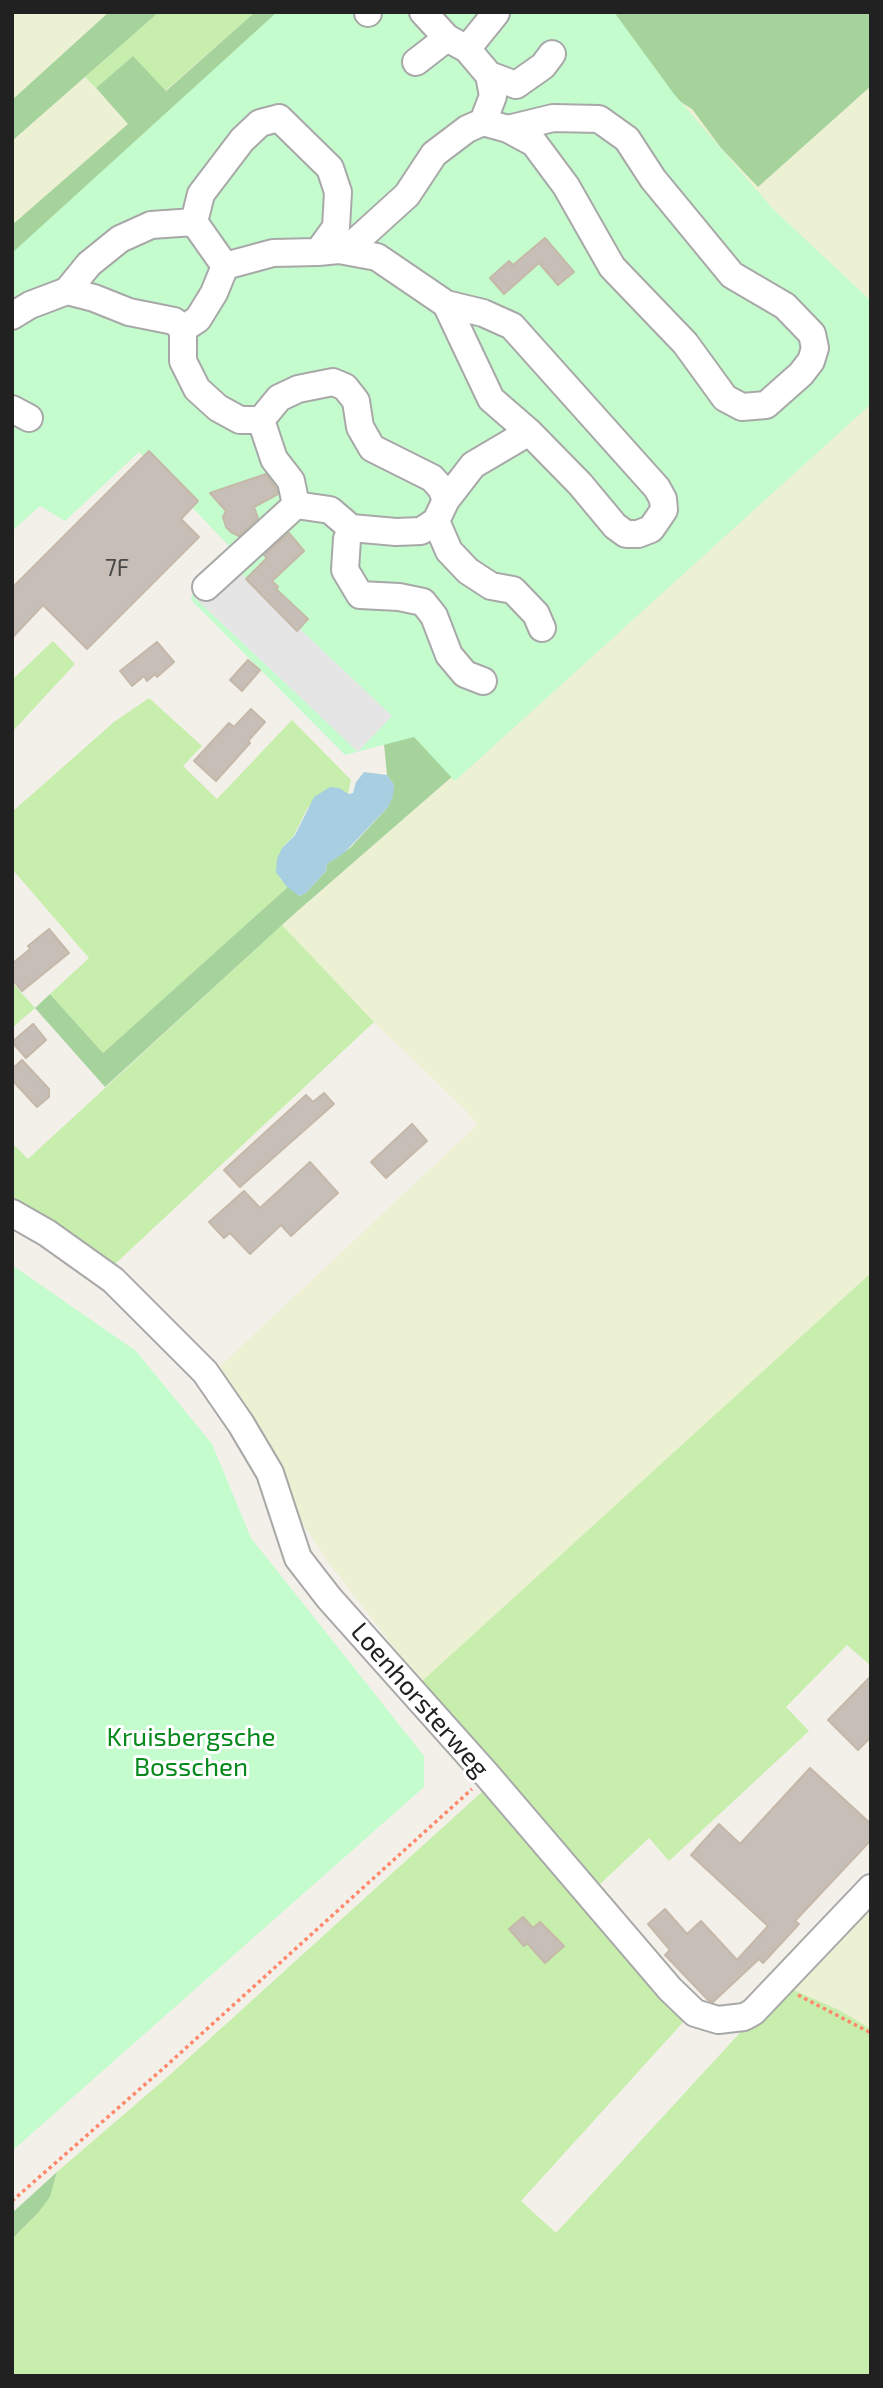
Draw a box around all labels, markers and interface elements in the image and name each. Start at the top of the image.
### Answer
house number: 7F [105,554,129,582]
street label: Loenhorsterweg [344,1616,496,1784]
park label: Kruisbergsche Bosschen [107,1721,275,1782]

